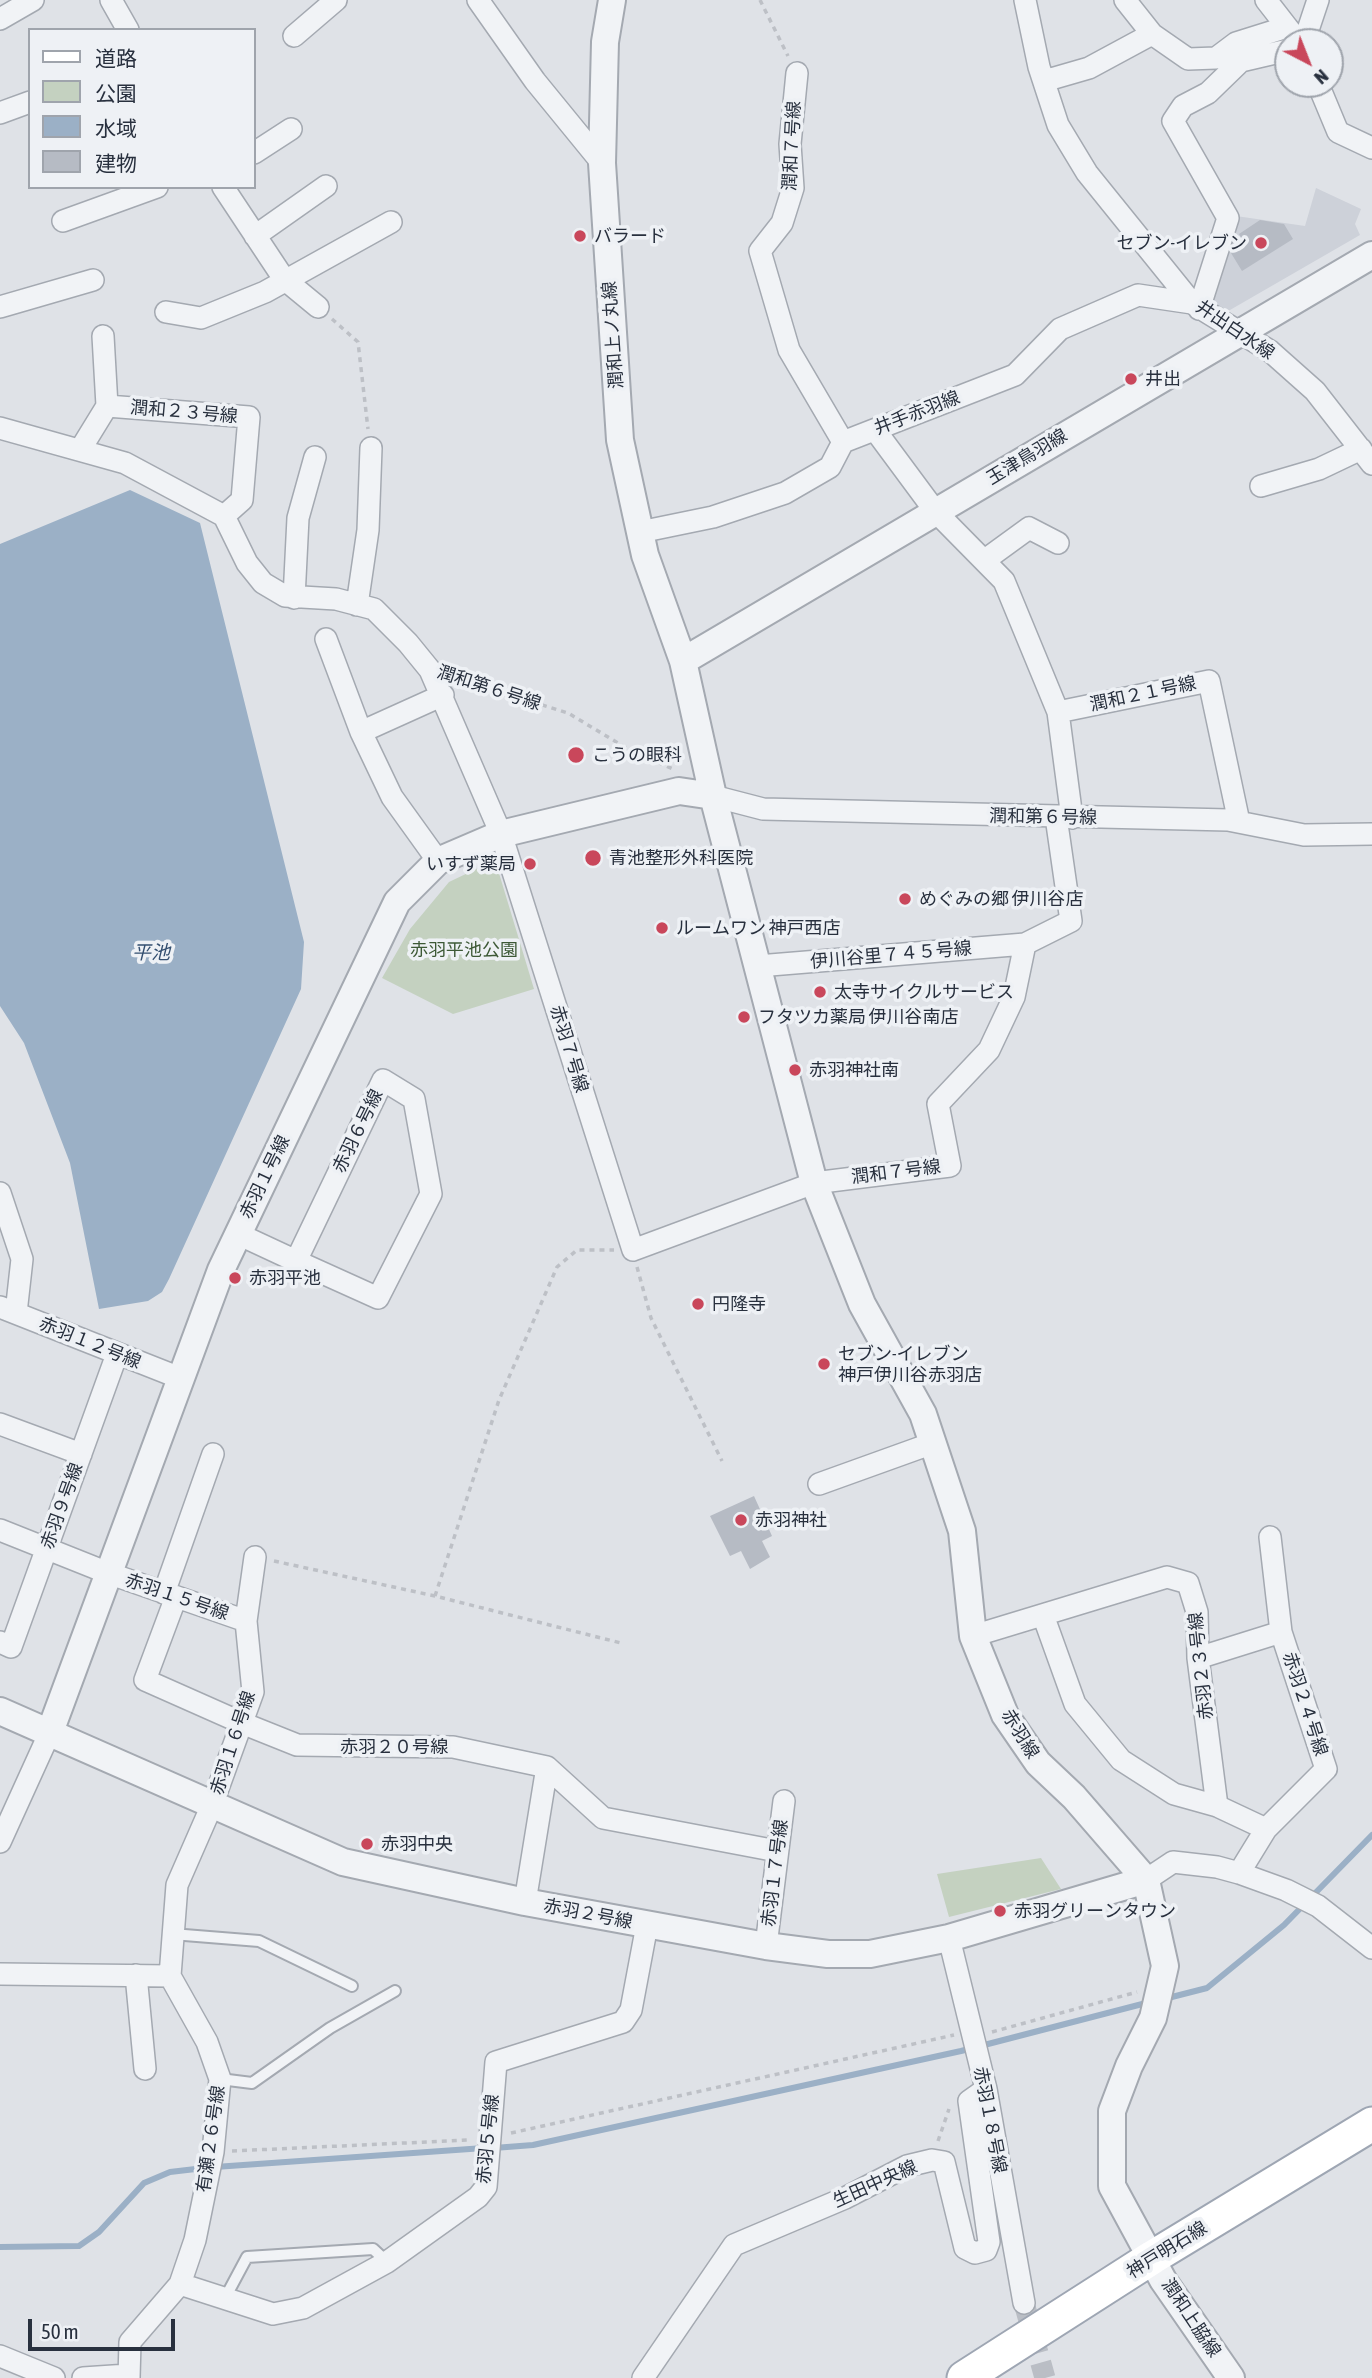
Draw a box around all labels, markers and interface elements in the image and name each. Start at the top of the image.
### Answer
legend [28,28,256,189]
north arrow [1274,28,1344,98]
text: 道路 [95,46,137,70]
text: N [1310,65,1333,89]
text: 公園 [95,81,137,105]
street label: 潤和７号線 [779,100,805,192]
text: 水域 [95,116,137,140]
text: 建物 [95,151,137,175]
place label: バラード [594,225,666,247]
marker: バラード [572,228,588,244]
place label: セブン-イレブン [1117,232,1247,254]
marker: セブン-イレブン [1253,235,1269,251]
street label: 潤和上ノ丸線 [598,280,628,390]
street label: 井出白水線 [1192,296,1278,364]
place label: 井出 [1145,368,1181,390]
marker: 井出 [1123,371,1139,387]
street label: 井手赤羽線 [871,387,963,439]
street label: 潤和２３号線 [129,397,239,427]
street label: 玉津鳥羽線 [983,425,1071,489]
street label: 潤和第６号線 [434,661,544,715]
street label: 潤和２１号線 [1088,672,1198,716]
place label: こうの眼科 [592,744,682,766]
marker: こうの眼科 [566,745,586,765]
street label: 潤和第６号線 [989,805,1097,829]
place label: 青池整形外科医院 [609,847,753,869]
marker: 青池整形外科医院 [583,848,603,868]
place label: いすず薬局 [426,853,516,875]
marker: いすず薬局 [522,856,538,872]
place label: めぐみの郷 伊川谷店 [919,888,1083,910]
marker: めぐみの郷 伊川谷店 [897,891,913,907]
place label: ルームワン 神戸西店 [676,917,840,939]
marker: ルームワン 神戸西店 [654,920,670,936]
street label: 伊川谷里７４５号線 [809,937,973,973]
park label: 赤羽平池公園 [410,939,518,961]
water label: 平池 [132,942,170,964]
place label: 太寺サイクルサービス [834,981,1014,1003]
marker: 太寺サイクルサービス [812,984,828,1000]
street label: 赤羽７号線 [546,1003,592,1095]
place label: フタツカ薬局 伊川谷南店 [758,1006,958,1028]
marker: フタツカ薬局 伊川谷南店 [736,1009,752,1025]
place label: 赤羽神社南 [809,1059,899,1081]
marker: 赤羽神社南 [787,1062,803,1078]
street label: 赤羽６号線 [329,1086,387,1176]
street label: 赤羽１号線 [236,1132,294,1222]
street label: 潤和７号線 [850,1156,942,1188]
place label: 赤羽平池 [249,1267,321,1289]
marker: 赤羽平池 [227,1270,243,1286]
place label: 円隆寺 [712,1293,766,1315]
marker: 円隆寺 [690,1296,706,1312]
street label: 赤羽１２号線 [36,1313,144,1373]
place label: セブン-イレブン 神戸伊川谷赤羽店 [838,1343,982,1386]
marker: セブン-イレブン 神戸伊川谷赤羽店 [816,1356,832,1372]
street label: 赤羽９号線 [36,1460,88,1552]
place label: 赤羽神社 [755,1509,827,1531]
marker: 赤羽神社 [733,1512,749,1528]
street label: 赤羽１５号線 [122,1569,232,1625]
street label: 赤羽２３号線 [1185,1611,1217,1721]
street label: 赤羽２４号線 [1278,1649,1332,1759]
street label: 赤羽１６号線 [206,1688,260,1798]
street label: 赤羽線 [997,1705,1043,1763]
street label: 赤羽２０号線 [340,1736,448,1758]
street label: 赤羽１７号線 [758,1818,792,1928]
place label: 赤羽中央 [381,1833,453,1855]
marker: 赤羽中央 [359,1836,375,1852]
street label: 赤羽２号線 [542,1895,634,1933]
place label: 赤羽グリーンタウン [1014,1900,1176,1922]
marker: 赤羽グリーンタウン [992,1903,1008,1919]
street label: 赤羽１８号線 [969,2065,1011,2175]
street label: 有瀬２６号線 [193,2084,229,2194]
street label: 赤羽５号線 [473,2093,503,2185]
street label: 生田中央線 [829,2156,921,2212]
street label: 神戸明石線 [1123,2217,1211,2283]
street label: 潤和上脇線 [1157,2275,1225,2361]
scale bar [32,2304,178,2348]
text: 50 m [41,2319,79,2343]

